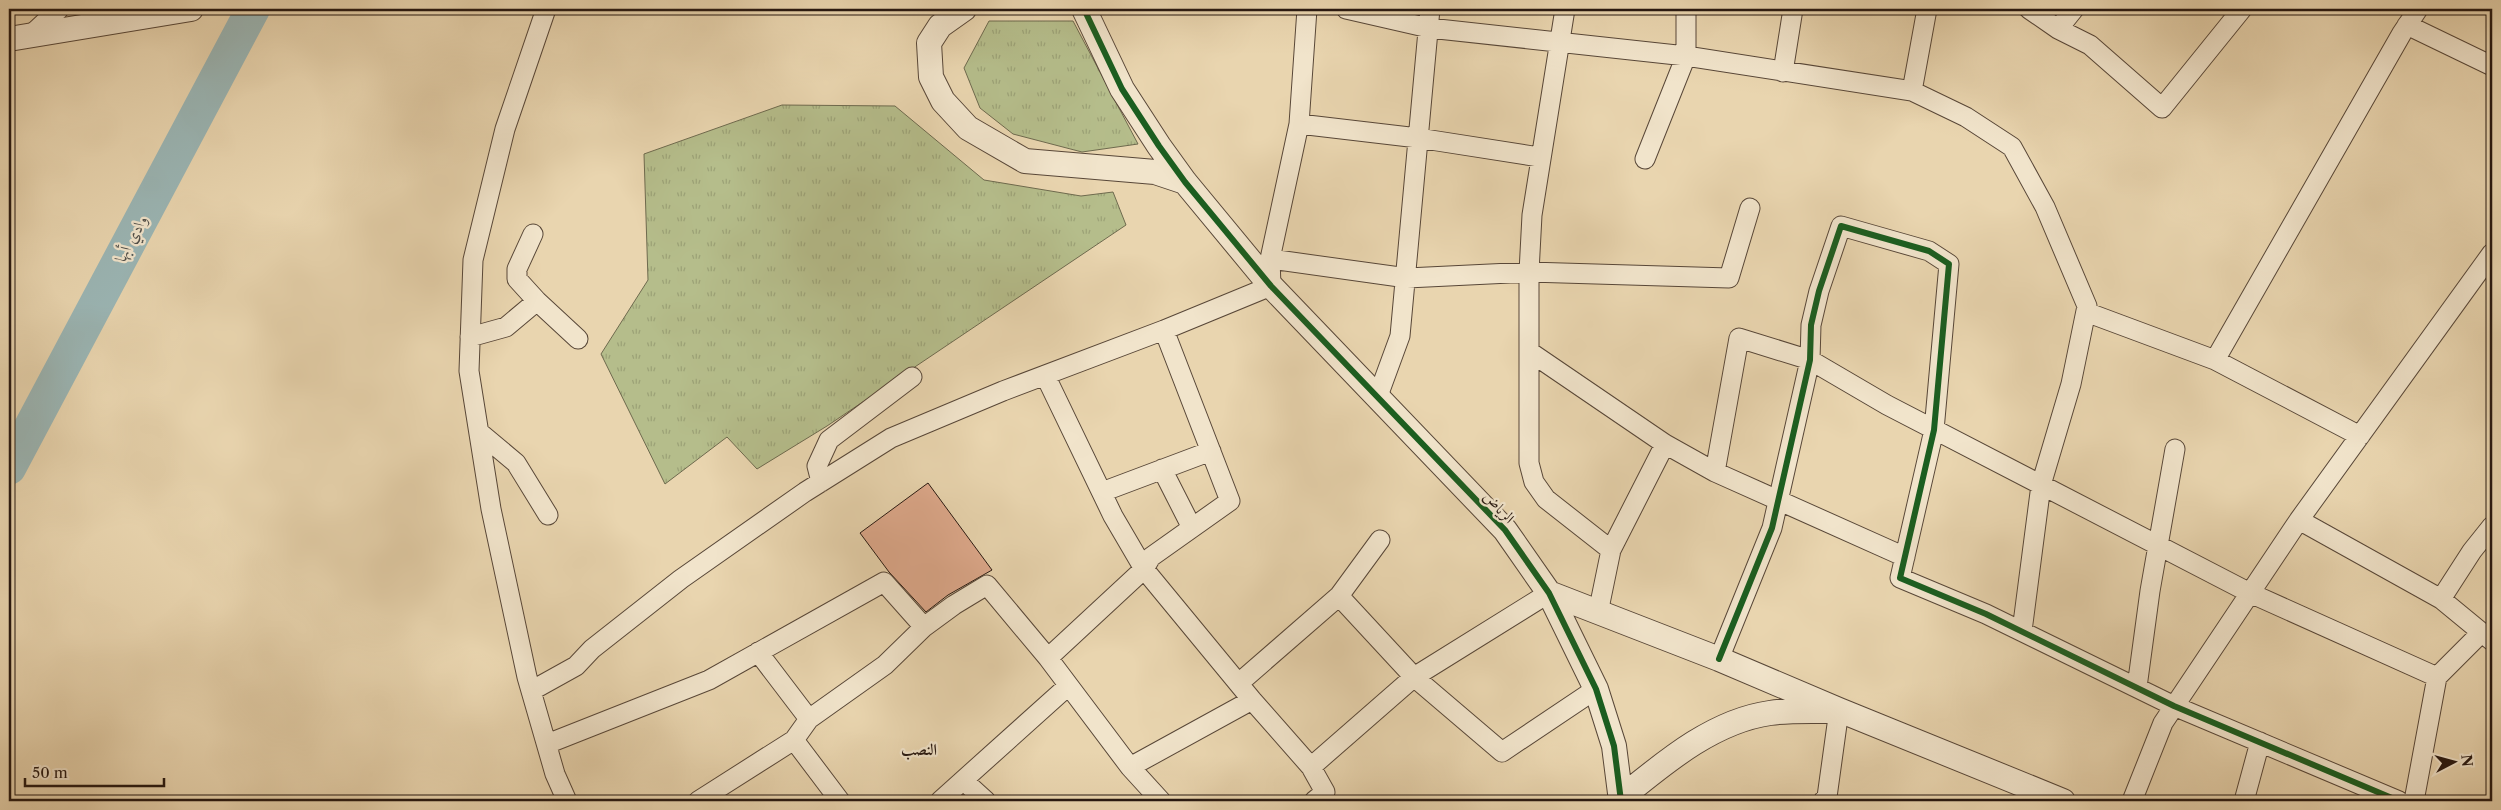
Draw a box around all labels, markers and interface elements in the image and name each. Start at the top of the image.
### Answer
water label: وادي أبها [109,211,154,268]
street label: الرياض [1479,487,1519,527]
north arrow [2428,738,2478,788]
district label: النصب [901,739,937,760]
text: N [2457,754,2477,768]
scale bar [25,755,164,787]
text: 50 m [32,763,68,782]

